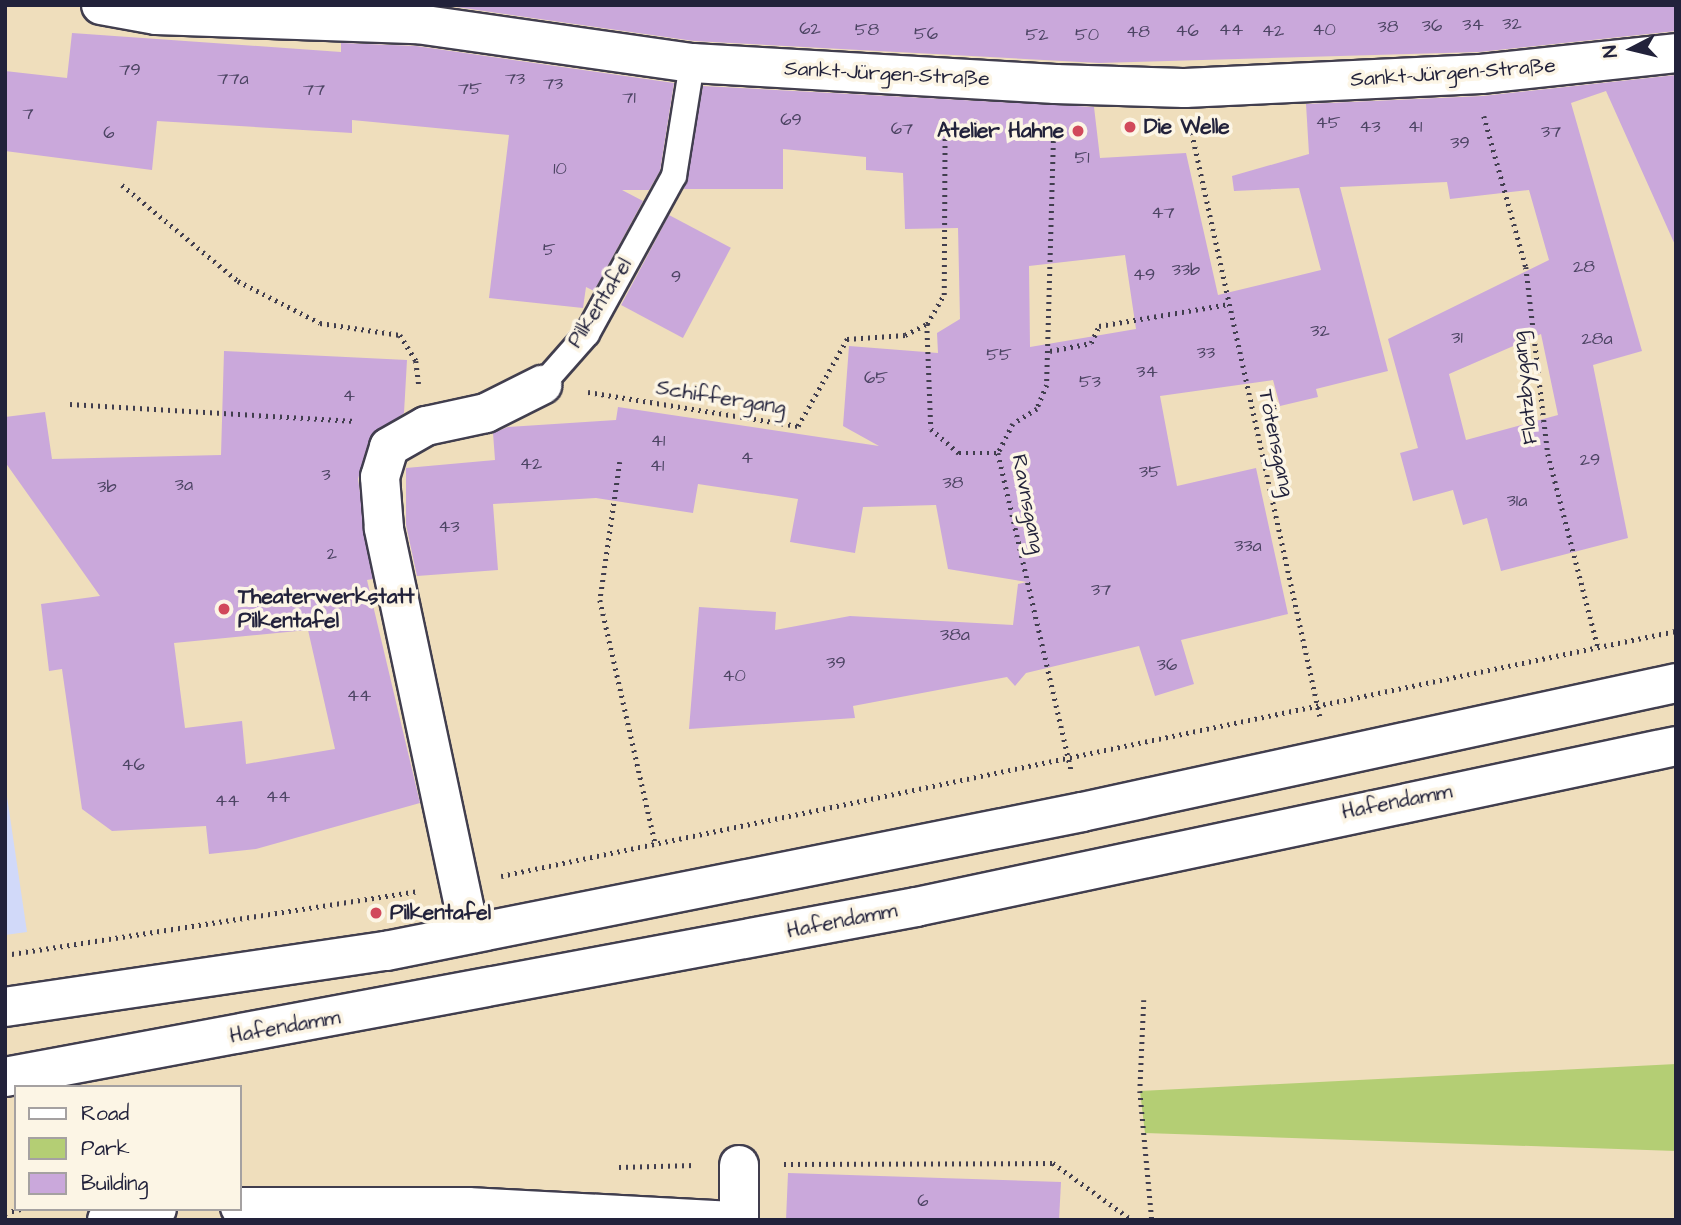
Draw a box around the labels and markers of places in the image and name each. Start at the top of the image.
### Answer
place label: Die Welle [1144,114,1230,140]
place label: Atelier Hahne [937,118,1064,144]
marker: Die Welle [1122,119,1138,135]
marker: Atelier Hahne [1070,123,1086,139]
place label: Theaterwerkstatt Pilkentafel [238,584,414,634]
marker: Theaterwerkstatt Pilkentafel [216,601,232,617]
place label: Pilkentafel [390,900,491,926]
marker: Pilkentafel [368,905,384,921]

